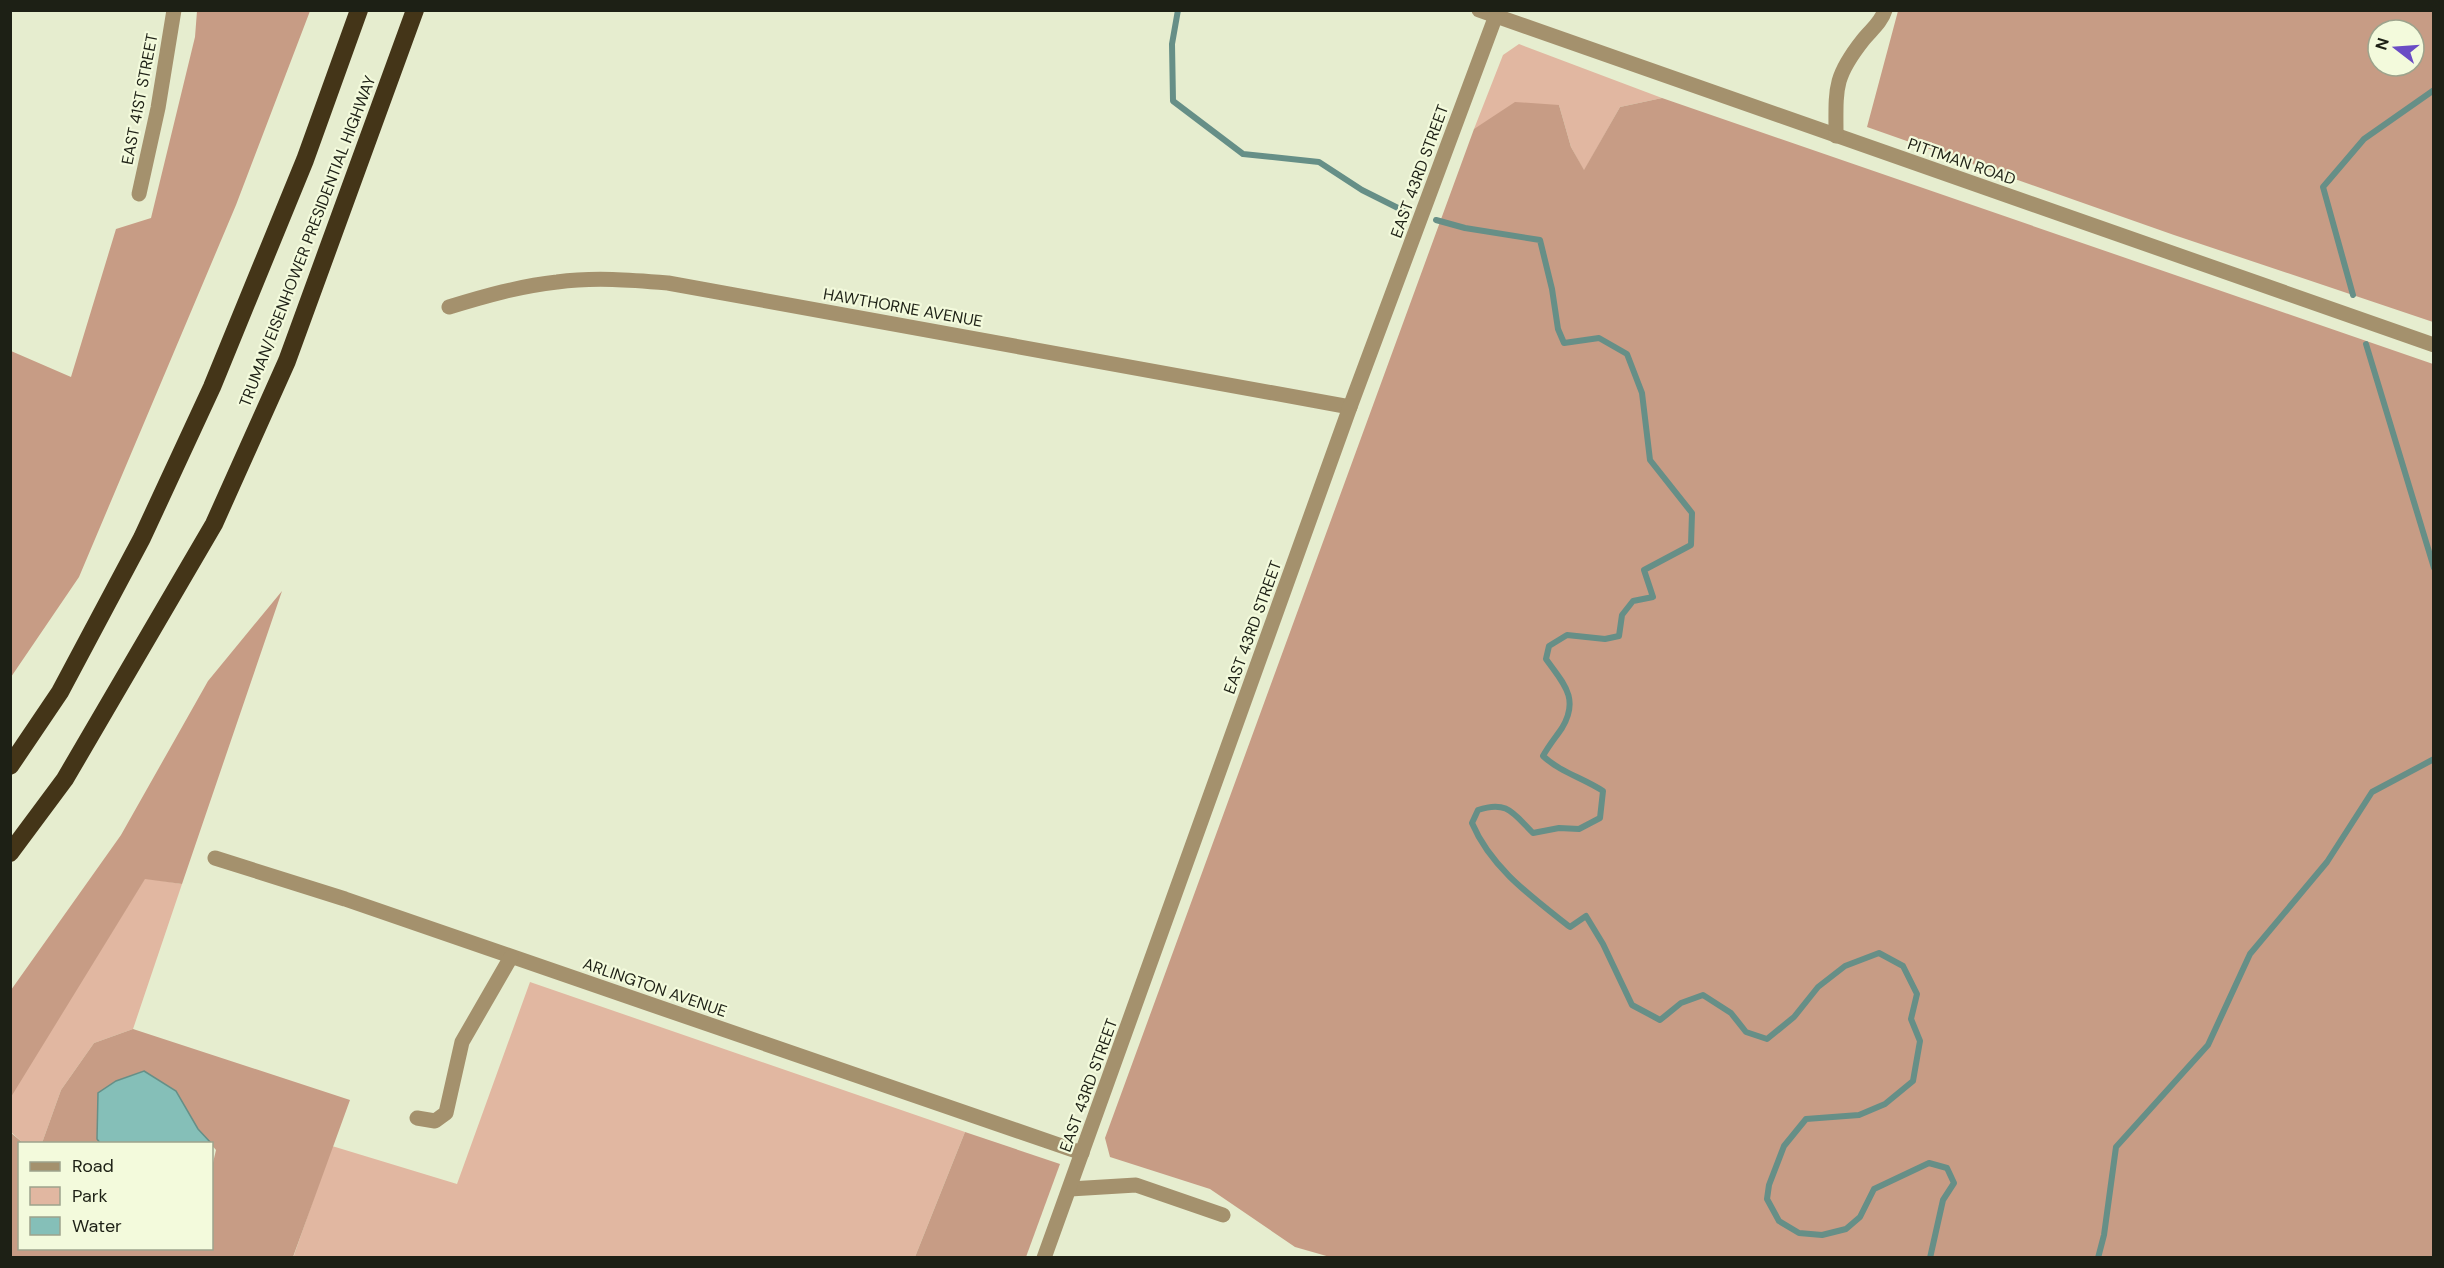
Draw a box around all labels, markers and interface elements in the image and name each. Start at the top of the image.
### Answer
north arrow [2366,18,2426,78]
street label: EAST 41ST STREET [116,32,163,167]
text: N [2370,35,2394,52]
street label: TRUMAN/EISENHOWER PRESIDENTIAL HIGHWAY [234,72,381,410]
street label: EAST 43RD STREET [1386,102,1453,241]
street label: PITTMAN ROAD [1905,133,2019,190]
street label: HAWTHORNE AVENUE [822,283,984,332]
street label: EAST 43RD STREET [1219,558,1286,697]
street label: ARLINGTON AVENUE [580,953,730,1022]
street label: EAST 43RD STREET [1055,1016,1122,1155]
legend [18,1142,213,1250]
text: Road [72,1154,114,1178]
text: Park [72,1184,108,1208]
text: Water [72,1214,122,1238]

